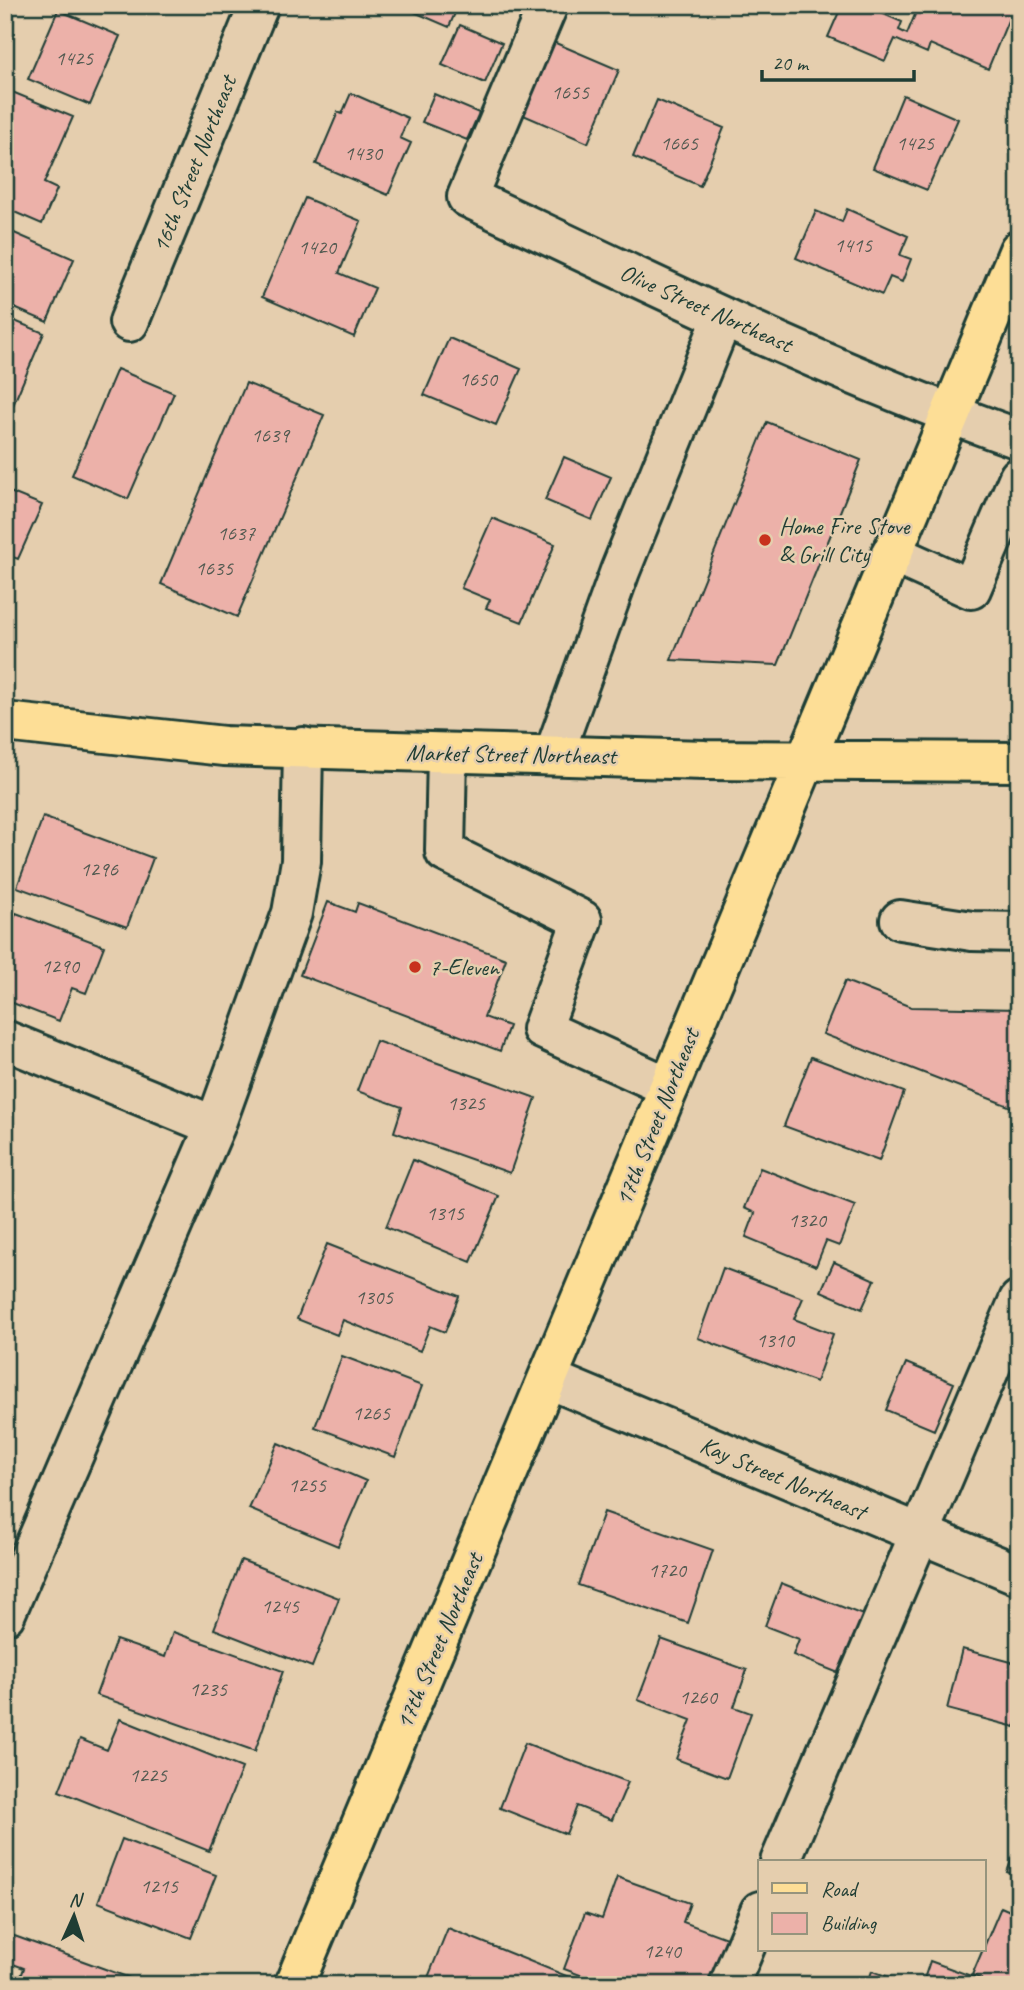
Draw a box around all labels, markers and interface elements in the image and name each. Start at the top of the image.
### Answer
scale bar [762,38,914,82]
house number: 1425 [55,45,94,71]
text: 20 m [772,50,810,76]
street label: 16th Street Northeast [145,69,244,257]
house number: 1655 [551,79,590,105]
house number: 1665 [660,130,699,156]
house number: 1425 [896,130,935,156]
house number: 1430 [344,140,383,166]
house number: 1415 [834,232,873,258]
house number: 1420 [298,234,337,260]
street label: Olive Street Northeast [615,257,798,360]
house number: 1650 [459,366,498,392]
house number: 1639 [251,422,290,448]
place label: Home Fire Stove & Grill City [779,511,911,569]
house number: 1637 [217,520,256,546]
marker: Home Fire Stove & Grill City [757,532,773,548]
house number: 1635 [195,555,234,581]
street label: Market Street Northeast [406,737,618,771]
house number: 1296 [80,856,118,882]
place label: 7-Eleven [429,952,500,982]
house number: 1290 [41,953,80,979]
marker: 7-Eleven [407,959,423,975]
street label: 17th Street Northeast [608,1022,707,1210]
house number: 1325 [447,1090,486,1116]
house number: 1315 [426,1200,465,1226]
house number: 1320 [788,1207,827,1233]
house number: 1305 [355,1284,394,1310]
house number: 1310 [756,1327,795,1353]
house number: 1265 [352,1400,391,1426]
street label: Kay Street Northeast [696,1430,873,1528]
house number: 1255 [288,1472,327,1498]
street label: 17th Street Northeast [389,1547,490,1733]
house number: 1720 [648,1557,687,1583]
house number: 1245 [261,1593,300,1619]
house number: 1235 [189,1676,228,1702]
house number: 1260 [679,1684,718,1710]
house number: 1225 [129,1762,168,1788]
legend [758,1860,986,1952]
house number: 1215 [140,1873,179,1899]
text: Road [821,1876,860,1902]
north arrow [38,1882,108,1952]
text: N [68,1888,85,1912]
text: Building [821,1910,878,1936]
house number: 1240 [643,1938,682,1964]

